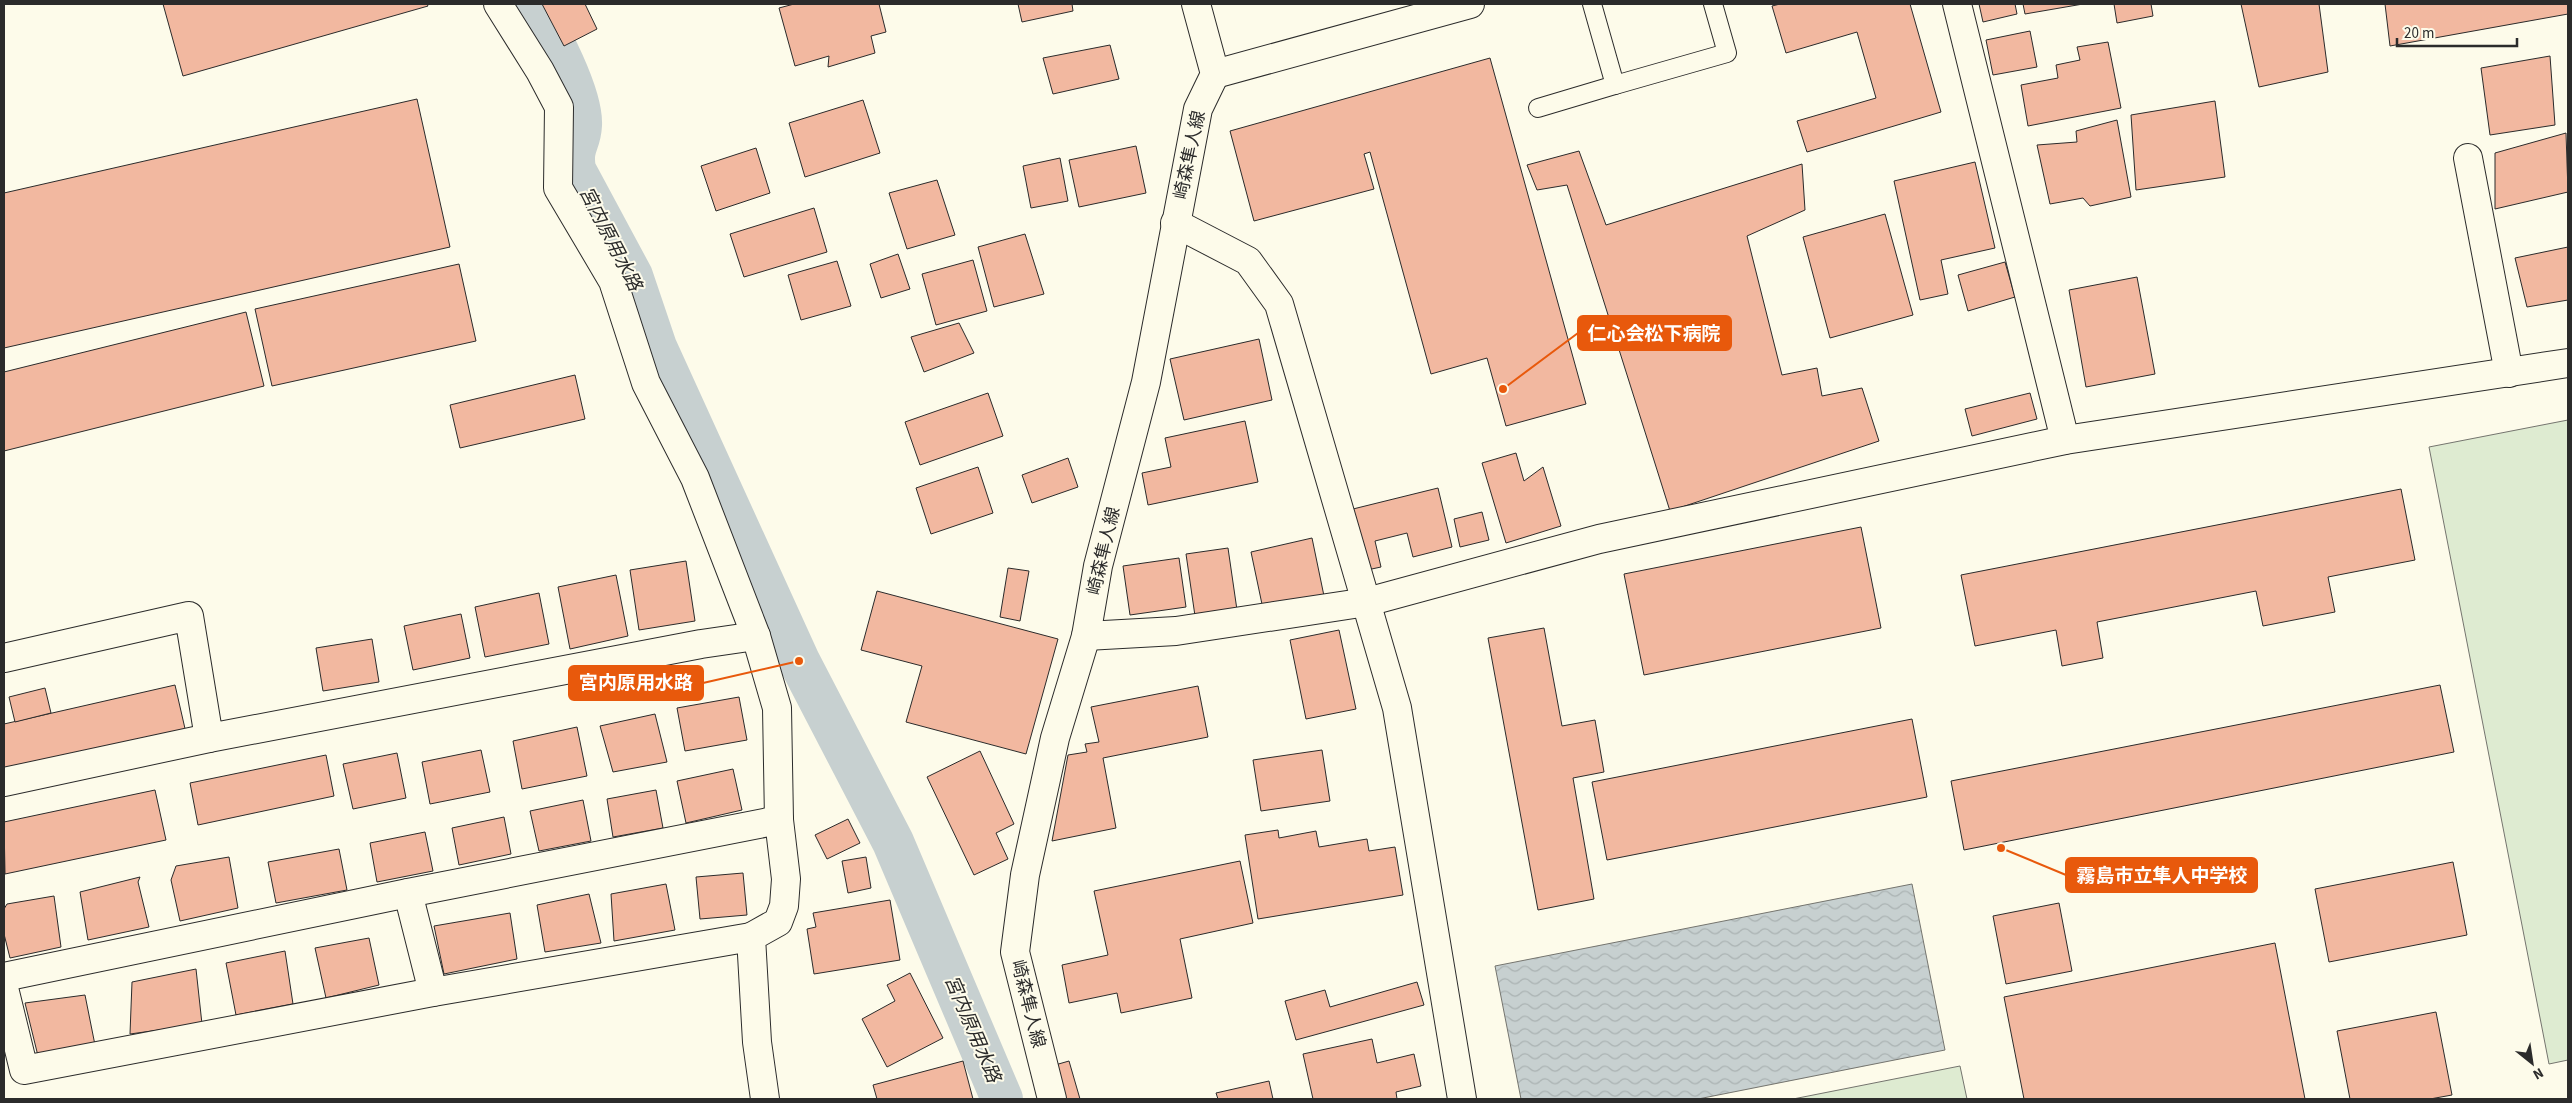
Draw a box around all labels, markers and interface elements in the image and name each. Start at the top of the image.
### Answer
scale bar [2397,15,2517,47]
text: 20 m [2404,23,2434,44]
street label: 崎森隼人線 [1168,108,1212,202]
water label: 宮内原用水路 [572,182,649,298]
callout: 仁心会松下病院 [1578,316,1731,350]
text: 仁心会松下病院 [1587,321,1721,348]
street label: 崎森隼人線 [1082,504,1126,598]
callout: 宮内原用水路 [569,666,703,700]
text: 宮内原用水路 [579,670,693,697]
callout: 霧島市立隼人中学校 [2066,858,2257,892]
text: 霧島市立隼人中学校 [2076,863,2248,890]
street label: 崎森隼人線 [1005,957,1051,1051]
water label: 宮内原用水路 [937,971,1007,1089]
north arrow [2507,1038,2557,1088]
text: N [2529,1062,2547,1084]

